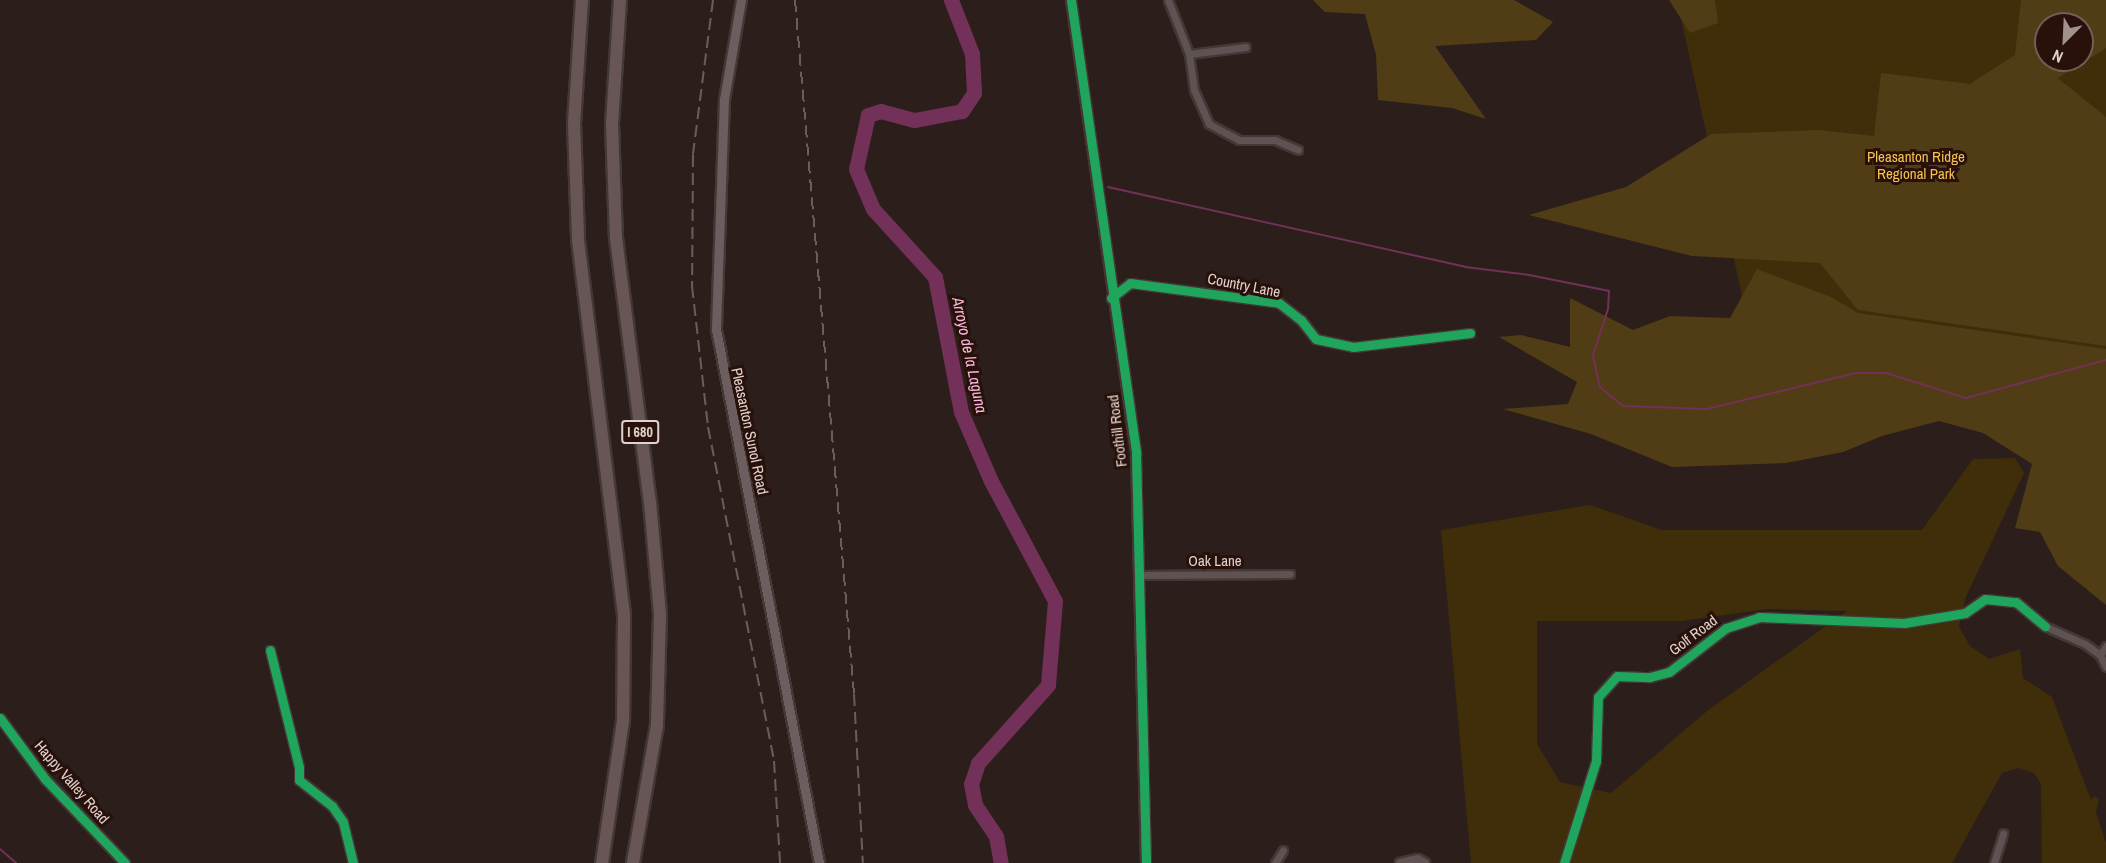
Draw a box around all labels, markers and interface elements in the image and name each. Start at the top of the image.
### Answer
north arrow [2034,12,2094,72]
text: N [2049,45,2066,69]
park label: Pleasanton Ridge Regional Park [1867,147,1965,182]
street label: Country Lane [1206,269,1282,301]
water label: Arroyo de la Laguna [948,295,992,415]
street label: Pleasanton Sunol Road [728,366,772,496]
street label: Foothill Road [1104,394,1130,468]
road number: I 680 [620,421,660,443]
street label: Oak Lane [1188,552,1242,570]
street label: Golf Road [1665,611,1721,659]
street label: Happy Valley Road [31,737,113,827]

